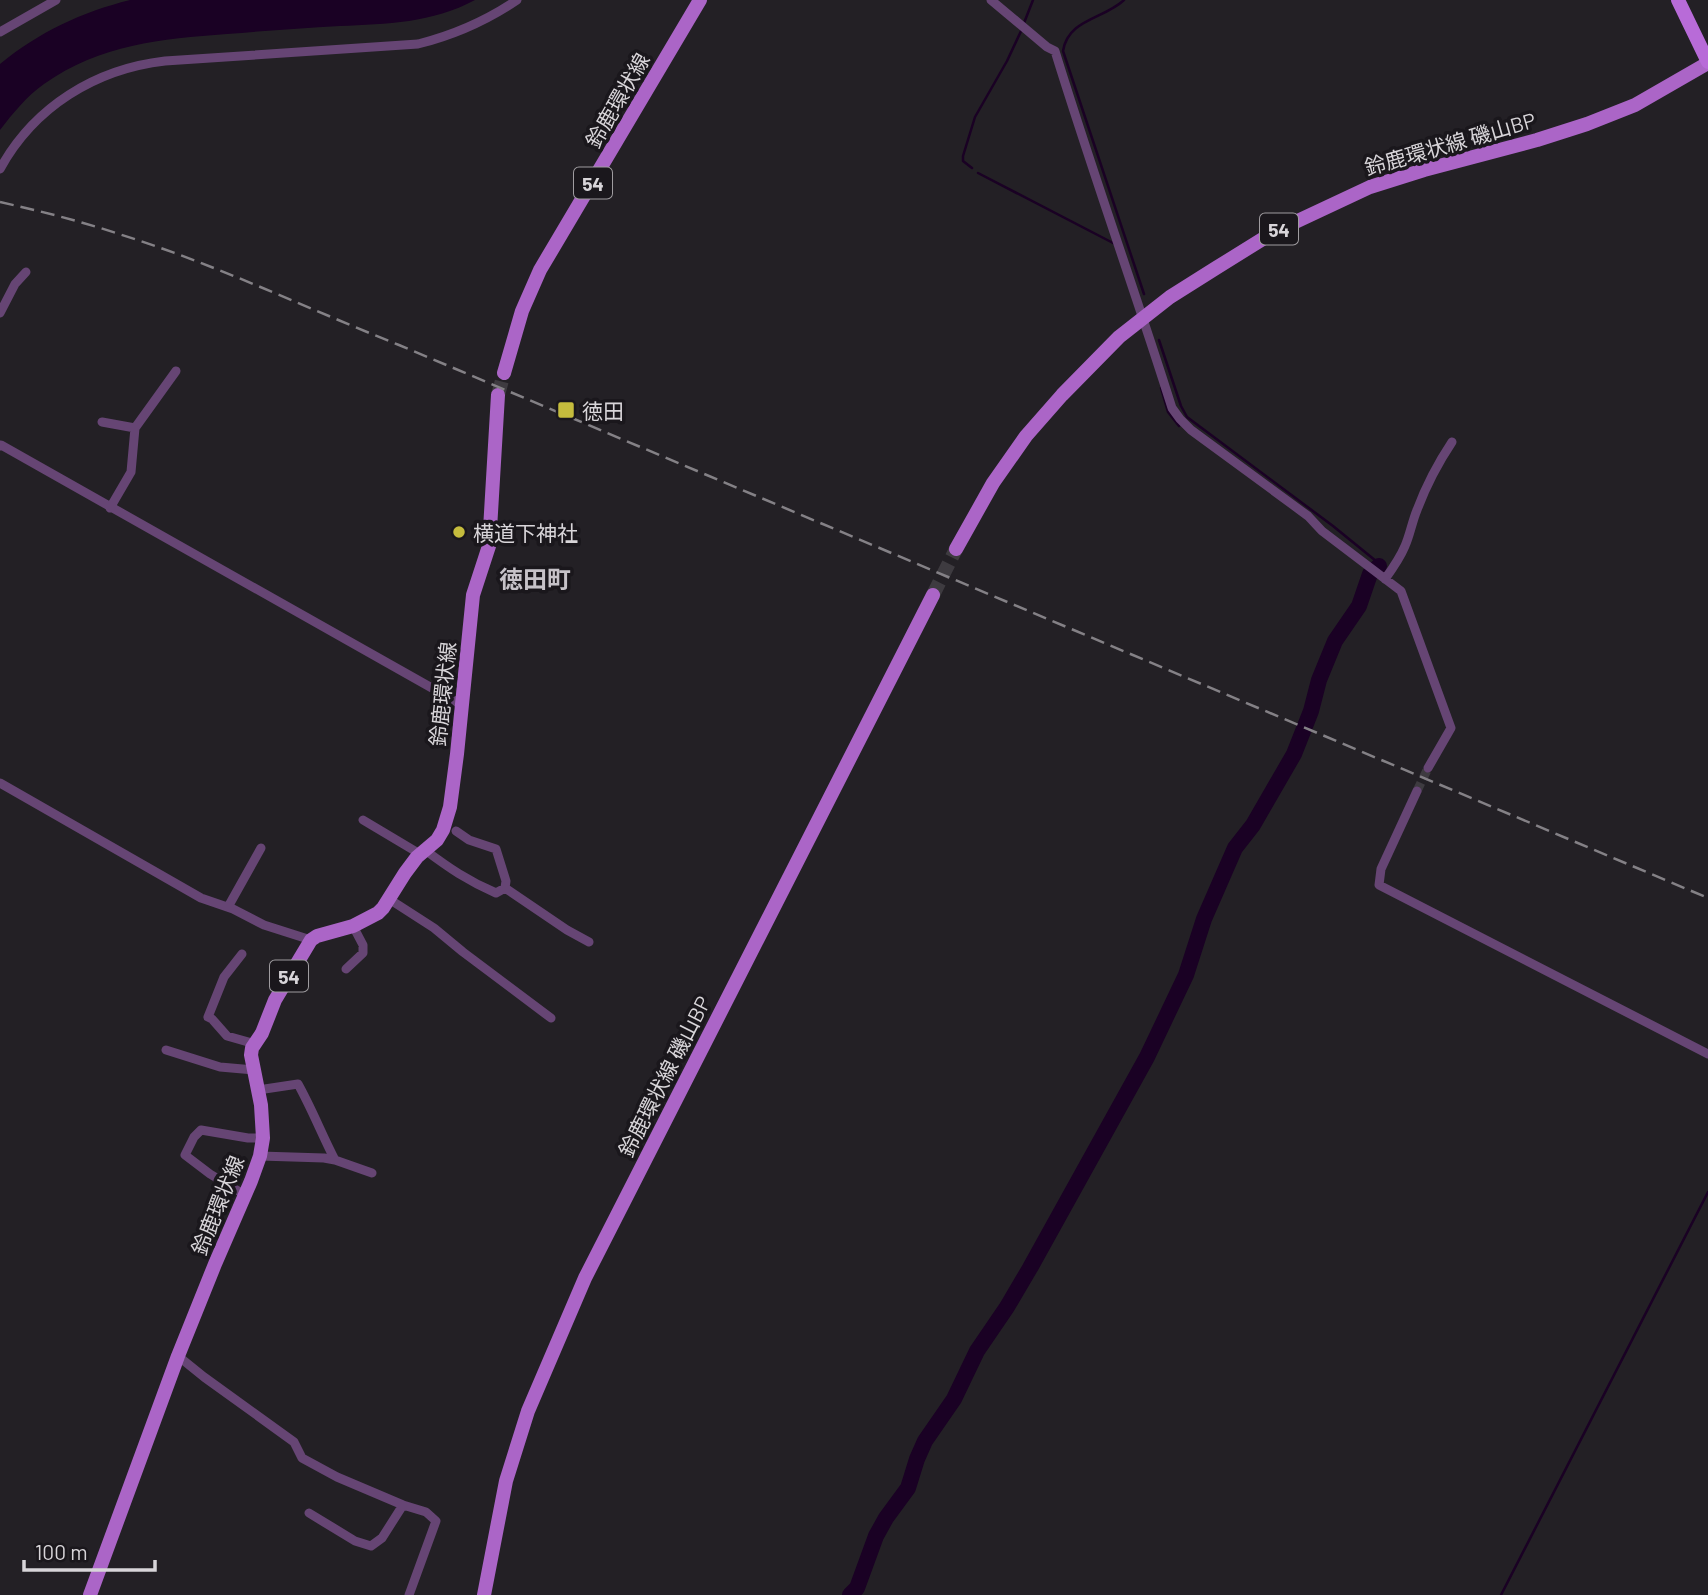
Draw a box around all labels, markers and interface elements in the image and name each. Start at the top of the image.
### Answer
street label: 鈴鹿環状線 [580,48,654,152]
street label: 鈴鹿環状線 磯山BP [1362,107,1538,179]
road number: 54 [574,168,612,198]
road number: 54 [1260,214,1298,244]
place label: 徳田 [582,398,624,423]
marker: 徳田 [556,400,576,420]
place label: 横道下神社 [473,520,578,545]
marker: 横道下神社 [451,524,467,540]
district label: 徳田町 [499,564,571,593]
street label: 鈴鹿環状線 [424,640,460,748]
road number: 54 [270,960,308,992]
street label: 鈴鹿環状線 磯山BP [613,992,715,1160]
street label: 鈴鹿環状線 [186,1152,248,1258]
scale bar [24,1528,156,1572]
text: 100 m [35,1539,88,1564]

